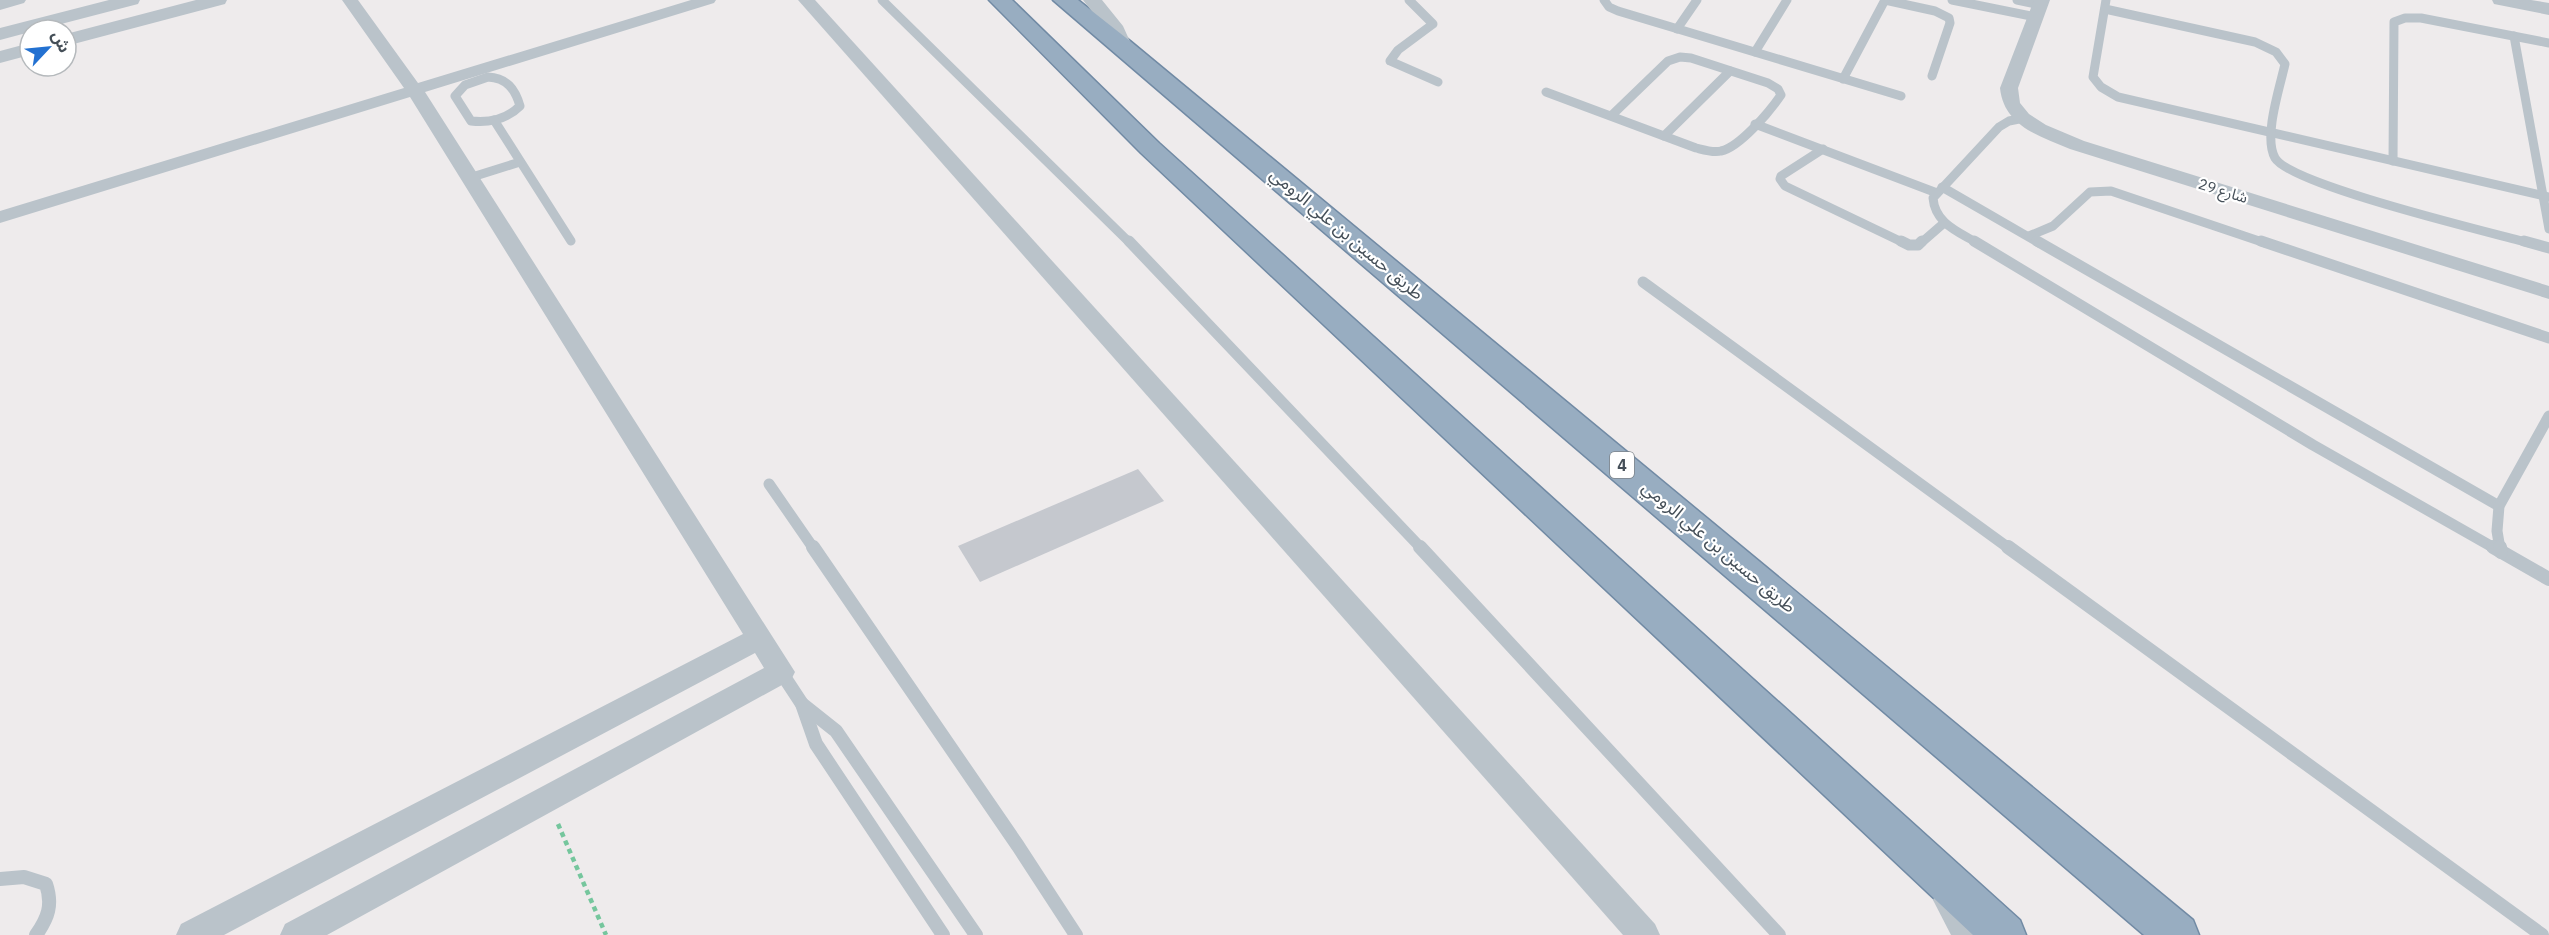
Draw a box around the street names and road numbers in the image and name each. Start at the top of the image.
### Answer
street label: طريق حسين بن علي الرومي [1264,162,1429,306]
street label: شارع 29 [2195,174,2250,210]
road number: 4 [1610,452,1634,478]
street label: طريق حسين بن علي الرومي [1636,475,1801,619]

